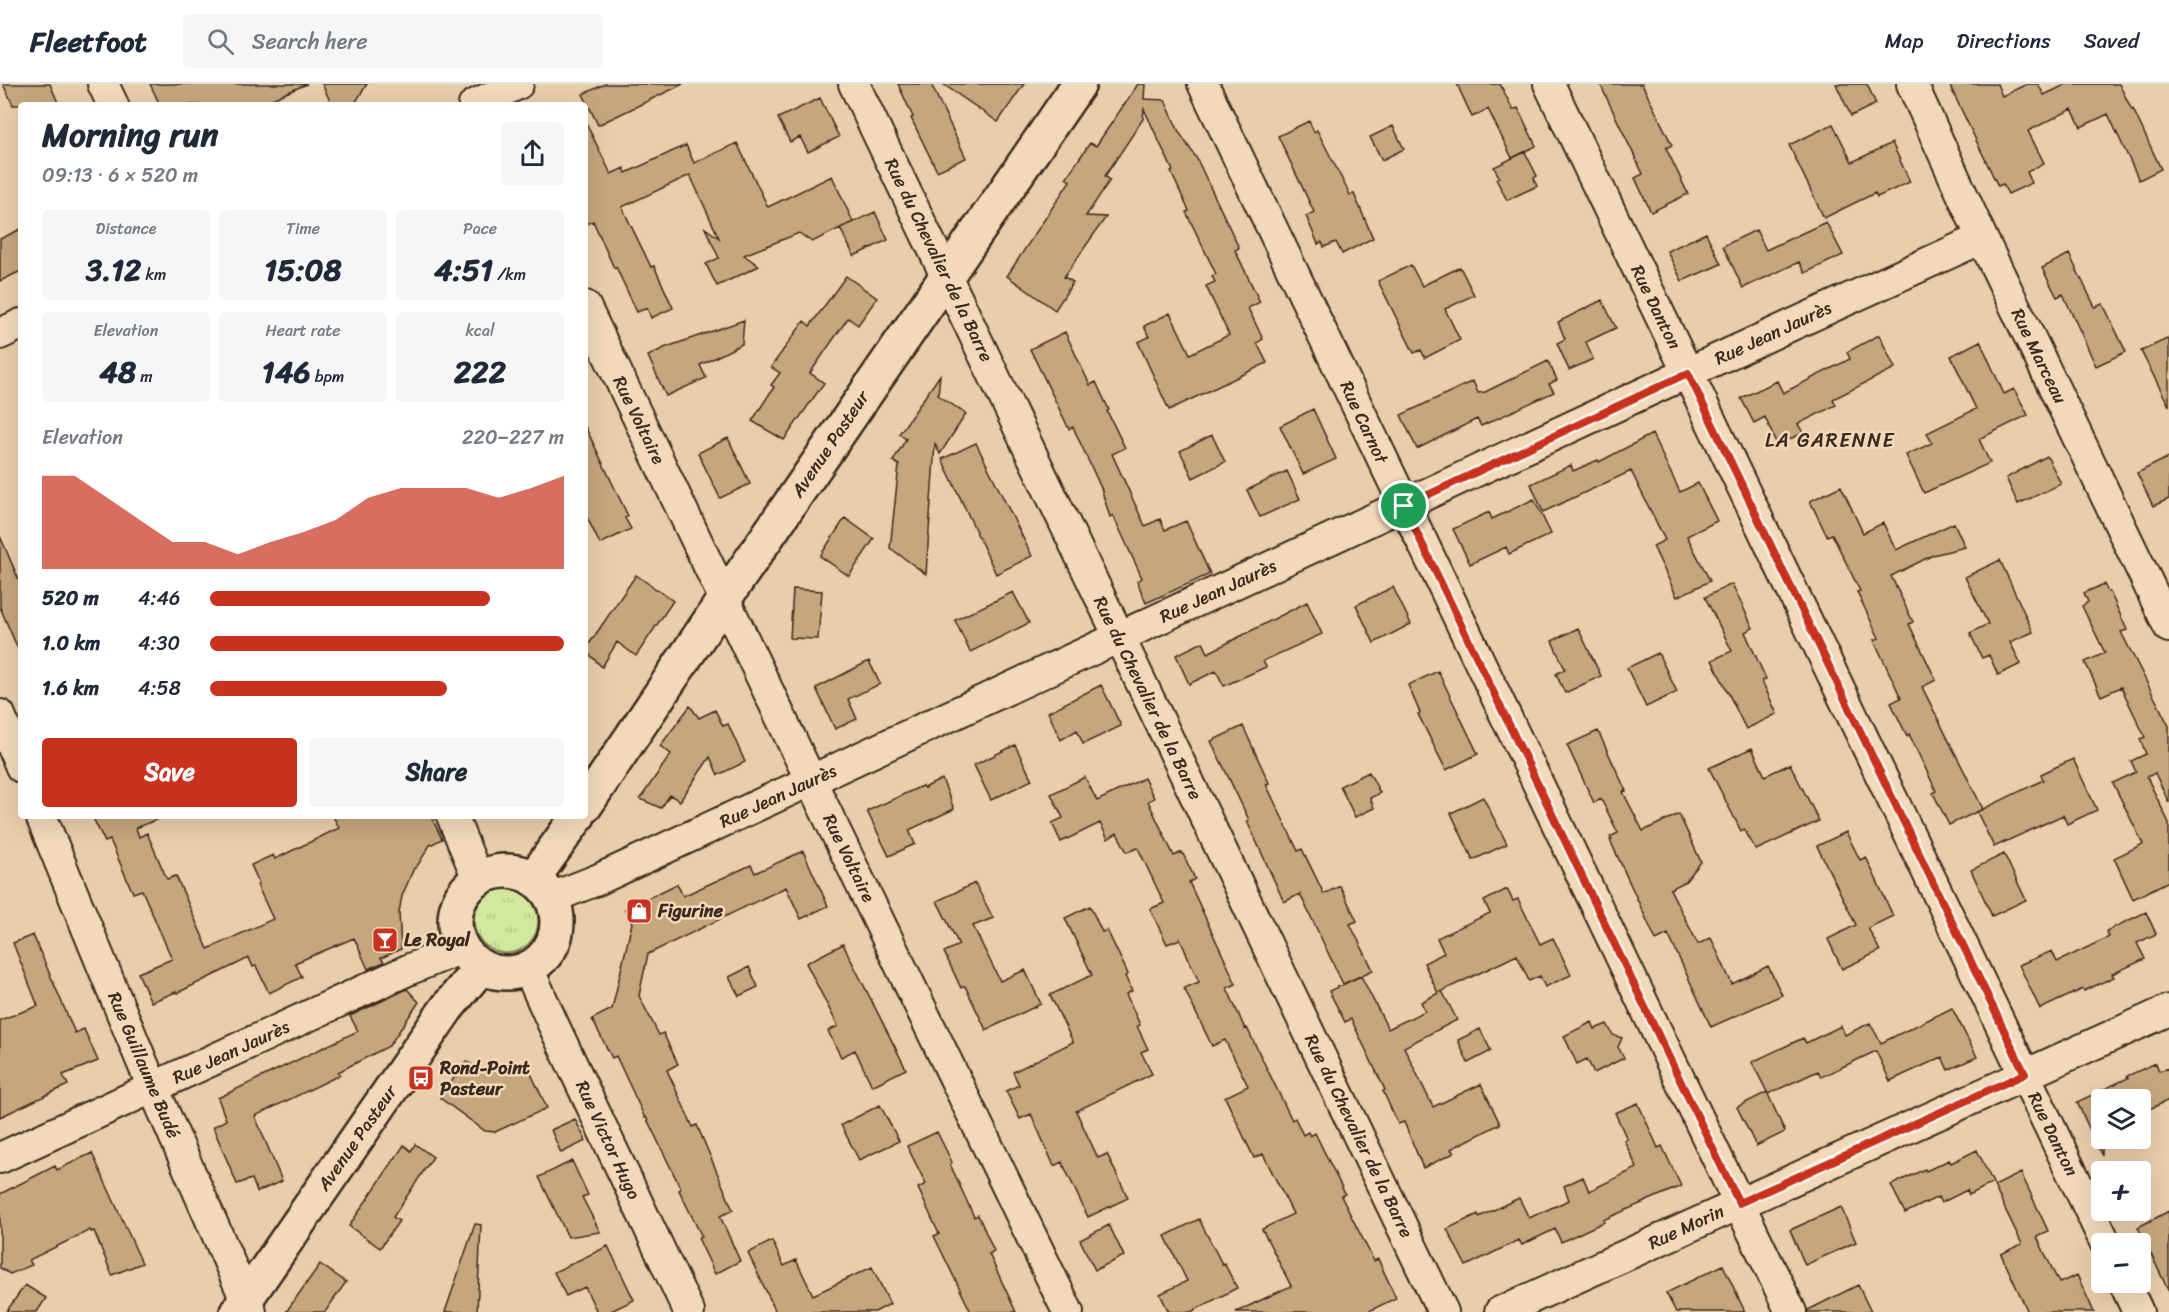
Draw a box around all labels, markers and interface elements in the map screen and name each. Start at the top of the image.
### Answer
search box [183,14,603,68]
text: Fleetfoot [30,17,147,66]
text: Search here [252,22,368,61]
text: Map [1885,22,1923,60]
text: Directions [1956,22,2051,60]
text: Saved [2084,22,2139,60]
icon: search [204,25,237,58]
text: Morning run [42,106,218,164]
button: share [501,122,564,185]
street label: Rue du Chevalier de la Barre [876,152,1002,368]
text: 09:13 · 6 × 520 m [42,158,198,193]
text: Distance [96,214,156,243]
text: Time [286,214,320,243]
text: Pace [463,214,497,243]
text: 3.12 [86,243,141,297]
text: 15:08 [264,243,342,297]
text: 4:51 [434,243,493,297]
street label: Rue Danton [1622,259,1690,355]
text: km [141,260,166,289]
text: /km [493,260,526,289]
street label: Rue Jean Jaurès [1709,292,1837,374]
street label: Rue Marceau [2002,303,2076,410]
text: Elevation [94,316,158,345]
text: Heart rate [265,316,341,345]
text: kcal [465,316,495,345]
text: 48 [99,345,136,399]
text: 146 [262,345,310,399]
text: 222 [454,345,506,399]
text: m [136,362,153,391]
text: bpm [310,362,344,391]
street label: Rue Voltaire [604,370,674,470]
street label: Rue Carnot [1331,375,1397,469]
street label: Avenue Pasteur [782,382,879,505]
text: Elevation [42,420,123,455]
text: 220–227 m [462,420,564,455]
district label: LA GARENNE [1765,423,1895,458]
pin [1378,480,1429,531]
icon: arrive [1387,489,1420,522]
street label: Rue Jean Jaurès [1154,550,1282,632]
text: 520 m [42,581,99,616]
text: 4:46 [138,581,180,616]
street label: Rue du Chevalier de la Barre [1085,590,1211,806]
text: 1.0 km [42,626,100,661]
text: 4:30 [138,626,180,661]
text: 1.6 km [42,671,99,706]
text: 4:58 [138,671,181,706]
button: Save [42,738,297,807]
button: Share [309,738,564,807]
street label: Rue Jean Jaurès [714,755,842,837]
street label: Rue Voltaire [814,808,884,908]
place label: Figurine [657,895,724,927]
shop icon: Figurine [624,896,654,926]
place label: Le Royal [404,924,471,956]
bar icon: Le Royal [370,925,400,955]
street label: Rue Guillaume Budé [99,987,189,1143]
street label: Rue Jean Jaurès [167,1011,295,1093]
street label: Rue du Chevalier de la Barre [1296,1028,1422,1244]
place label: Rond-Point Pasteur [439,1052,530,1105]
bus stop icon: Rond-Point Pasteur [406,1063,436,1093]
street label: Rue Victor Hugo [566,1075,650,1205]
street label: Avenue Pasteur [308,1077,406,1199]
street label: Rue Danton [2019,1086,2087,1182]
map controls [2091,1089,2151,1293]
button: layers [2091,1089,2151,1149]
button: + [2091,1161,2151,1221]
street label: Rue Morin [1643,1195,1730,1259]
button: − [2091,1233,2151,1293]

